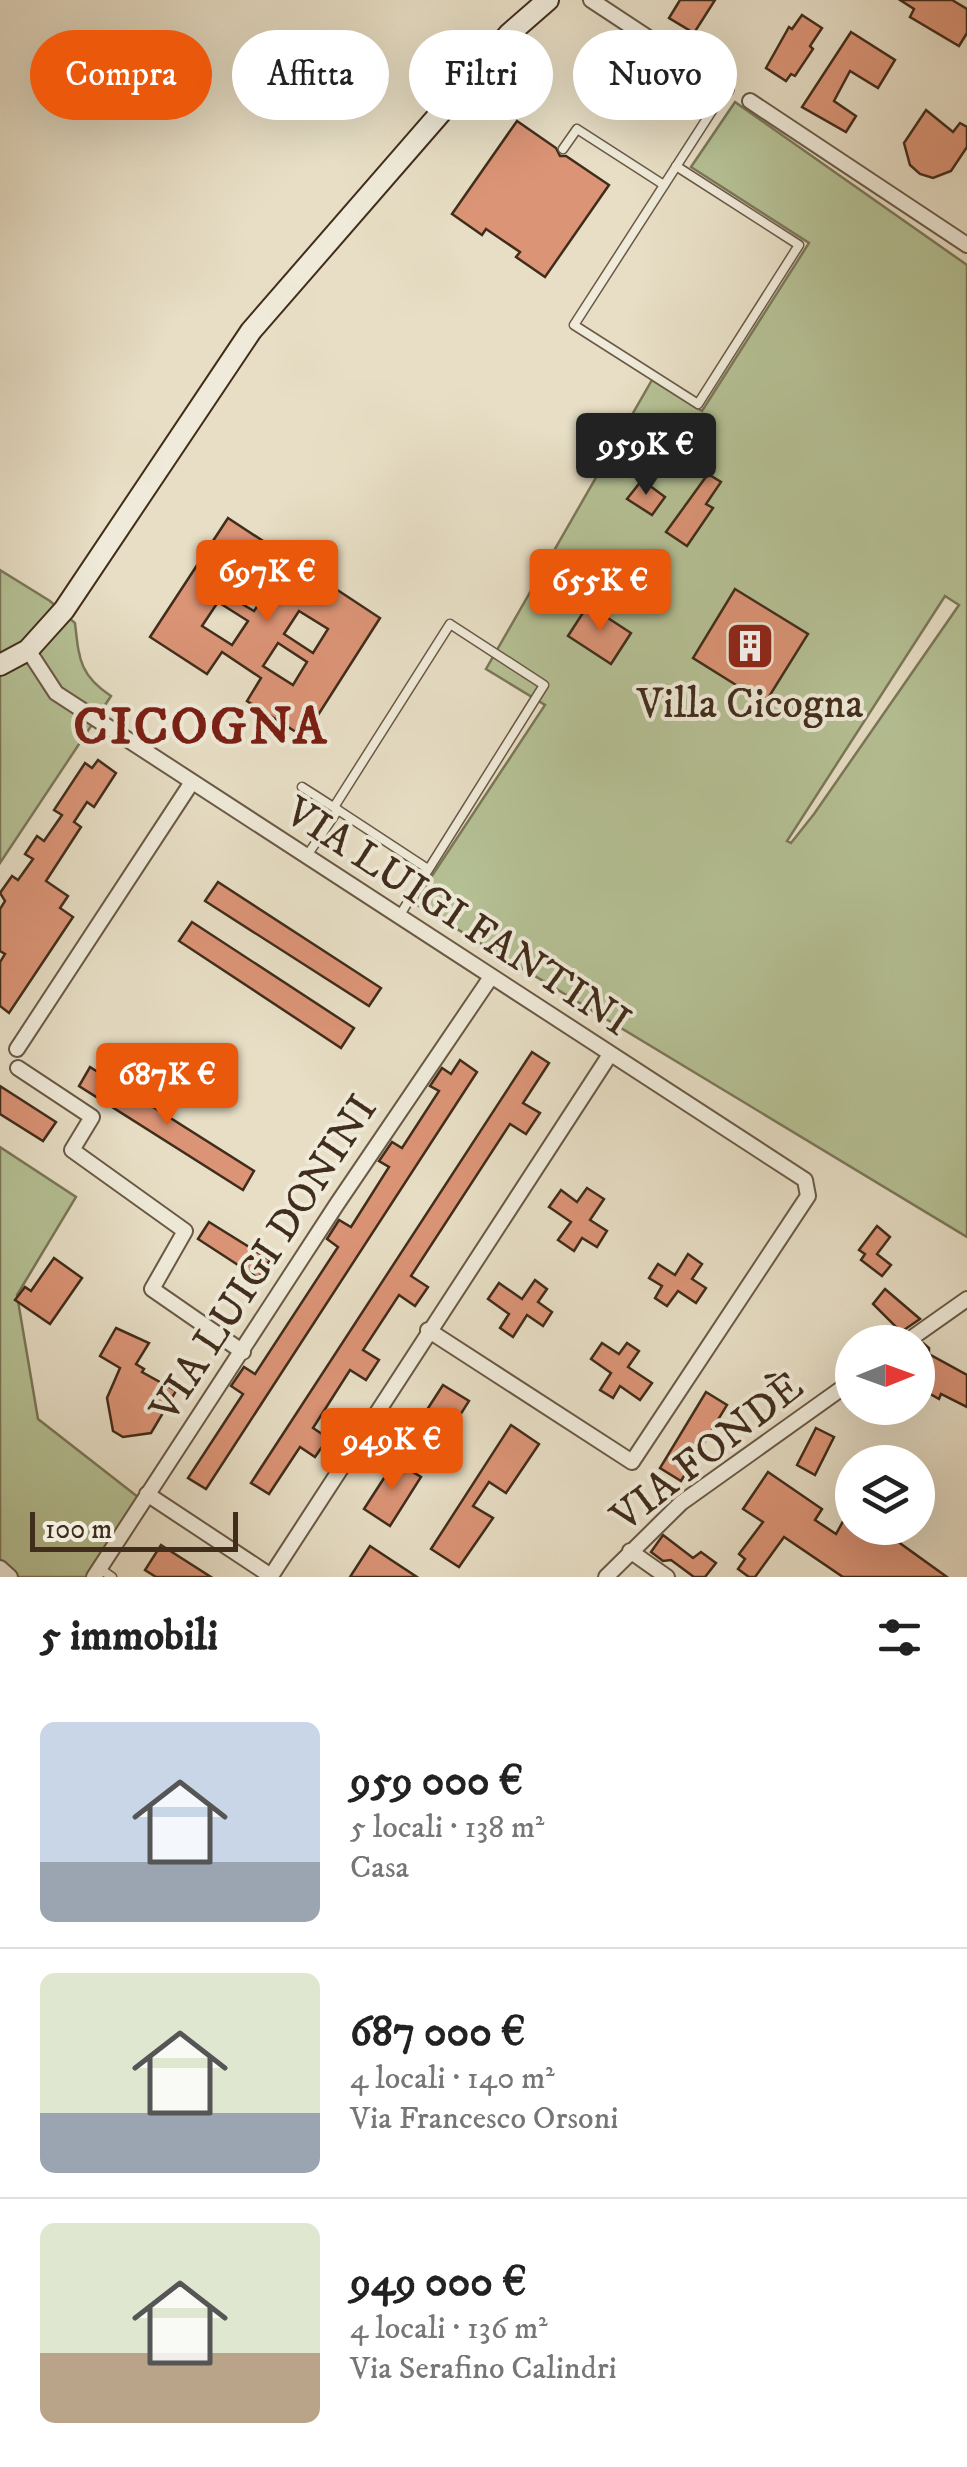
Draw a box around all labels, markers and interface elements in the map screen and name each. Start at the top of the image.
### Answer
chip: Compra [30,30,212,120]
chip: Affitta [232,30,389,120]
chip: Filtri [409,30,553,120]
chip: Nuovo [573,30,737,120]
pin: 959K € [565,413,727,498]
text: 959K € [598,425,694,465]
pin: 697K € [186,540,348,625]
pin: 655K € [519,549,681,634]
text: 697K € [218,552,316,592]
text: 655K € [552,561,648,601]
building icon: Villa Cicogna [724,620,776,672]
place label: Villa Cicogna [636,679,863,731]
district label: CICOGNA [73,696,329,761]
street label: VIA LUIGI FANTINI [274,786,640,1049]
pin: 687K € [86,1043,248,1128]
text: 687K € [118,1055,216,1095]
street label: VIA LUIGI DONINI [139,1086,389,1432]
north arrow [835,1325,935,1425]
map controls [835,1325,935,1545]
street label: VIA FONDÈ [600,1360,814,1544]
pin: 949K € [311,1408,473,1493]
text: 949K € [343,1420,441,1460]
button: layers [835,1445,935,1545]
scale bar [30,1507,238,1552]
text: 100 m [45,1512,112,1547]
icon: filters [872,1610,927,1665]
text: 5 immobili [40,1611,218,1663]
text: 959 000 € [350,1756,523,1808]
icon: home [120,1762,240,1882]
text: 5 locali · 138 m² [350,1808,544,1848]
text: Casa [350,1848,409,1888]
text: 687 000 € [350,2007,525,2059]
icon: home [120,2013,240,2133]
text: 4 locali · 140 m² [350,2059,555,2099]
text: Via Francesco Orsoni [350,2099,619,2139]
text: 949 000 € [350,2257,527,2309]
icon: home [120,2263,240,2383]
text: 4 locali · 136 m² [350,2309,548,2349]
text: Via Serafino Calindri [350,2349,617,2389]

